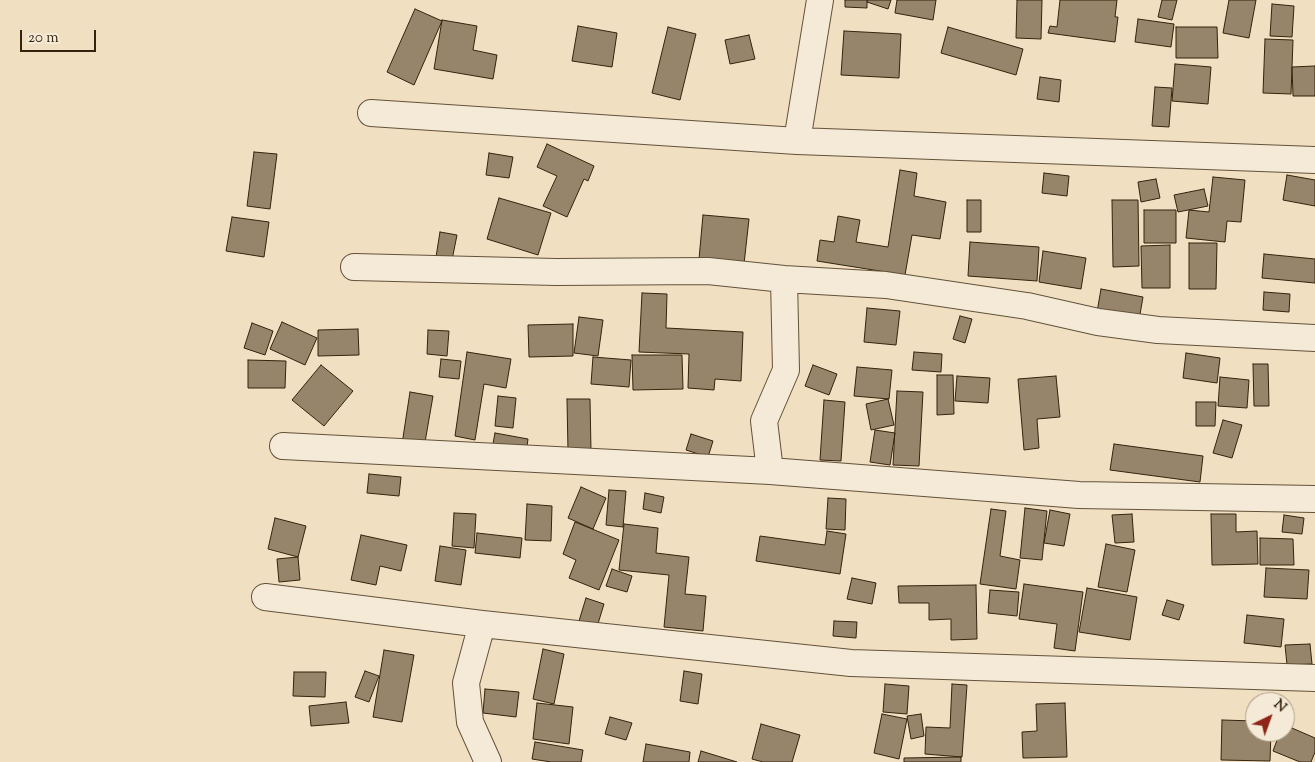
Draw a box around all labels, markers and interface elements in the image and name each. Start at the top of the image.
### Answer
scale bar [22,20,99,52]
text: 20 m [28,28,59,49]
north arrow [1245,692,1295,742]
text: N [1269,695,1290,718]

